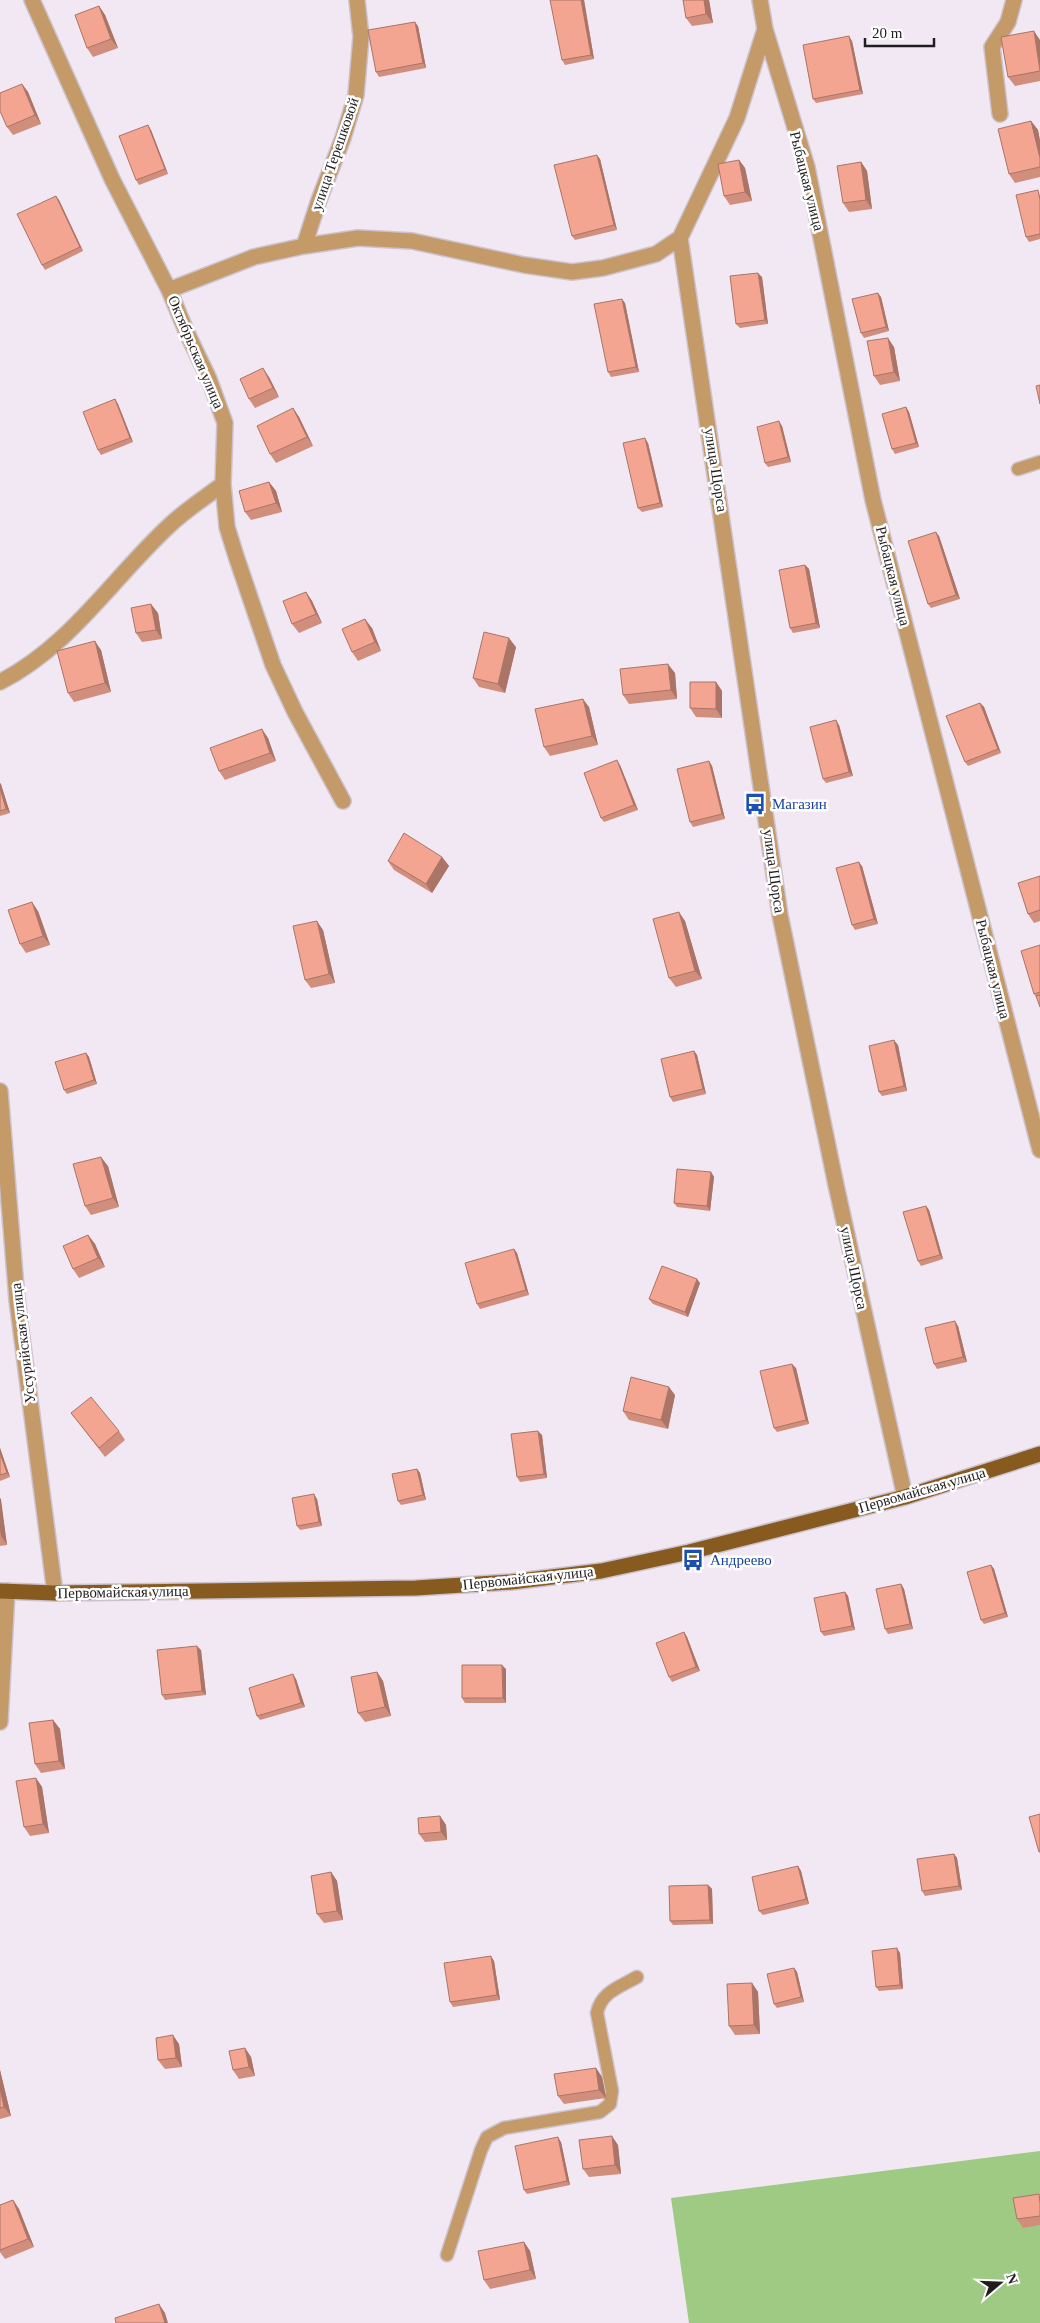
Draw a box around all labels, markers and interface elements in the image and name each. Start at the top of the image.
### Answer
scale bar [865,15,934,47]
text: 20 m [872,25,903,41]
street label: улица Терешковой [308,95,362,213]
street label: Рыбацкая улица [787,130,827,233]
street label: Октябрьская улица [165,293,227,411]
street label: улица Щорса [701,427,731,513]
street label: Рыбацкая улица [873,525,913,628]
bus stop icon: Магазин [742,791,768,817]
place label: Магазин [772,796,827,812]
street label: улица Щорса [760,828,788,914]
street label: Рыбацкая улица [973,918,1013,1021]
street label: улица Щорса [837,1225,871,1311]
street label: Уссурийская улица [8,1282,38,1404]
street label: Первомайская улица [857,1464,988,1516]
bus stop icon: Андреево [680,1547,706,1573]
place label: Андреево [710,1552,772,1568]
street label: Первомайская улица [462,1563,594,1593]
street label: Первомайская улица [57,1583,189,1601]
north arrow [975,2258,1025,2308]
text: N [1003,2272,1021,2286]

